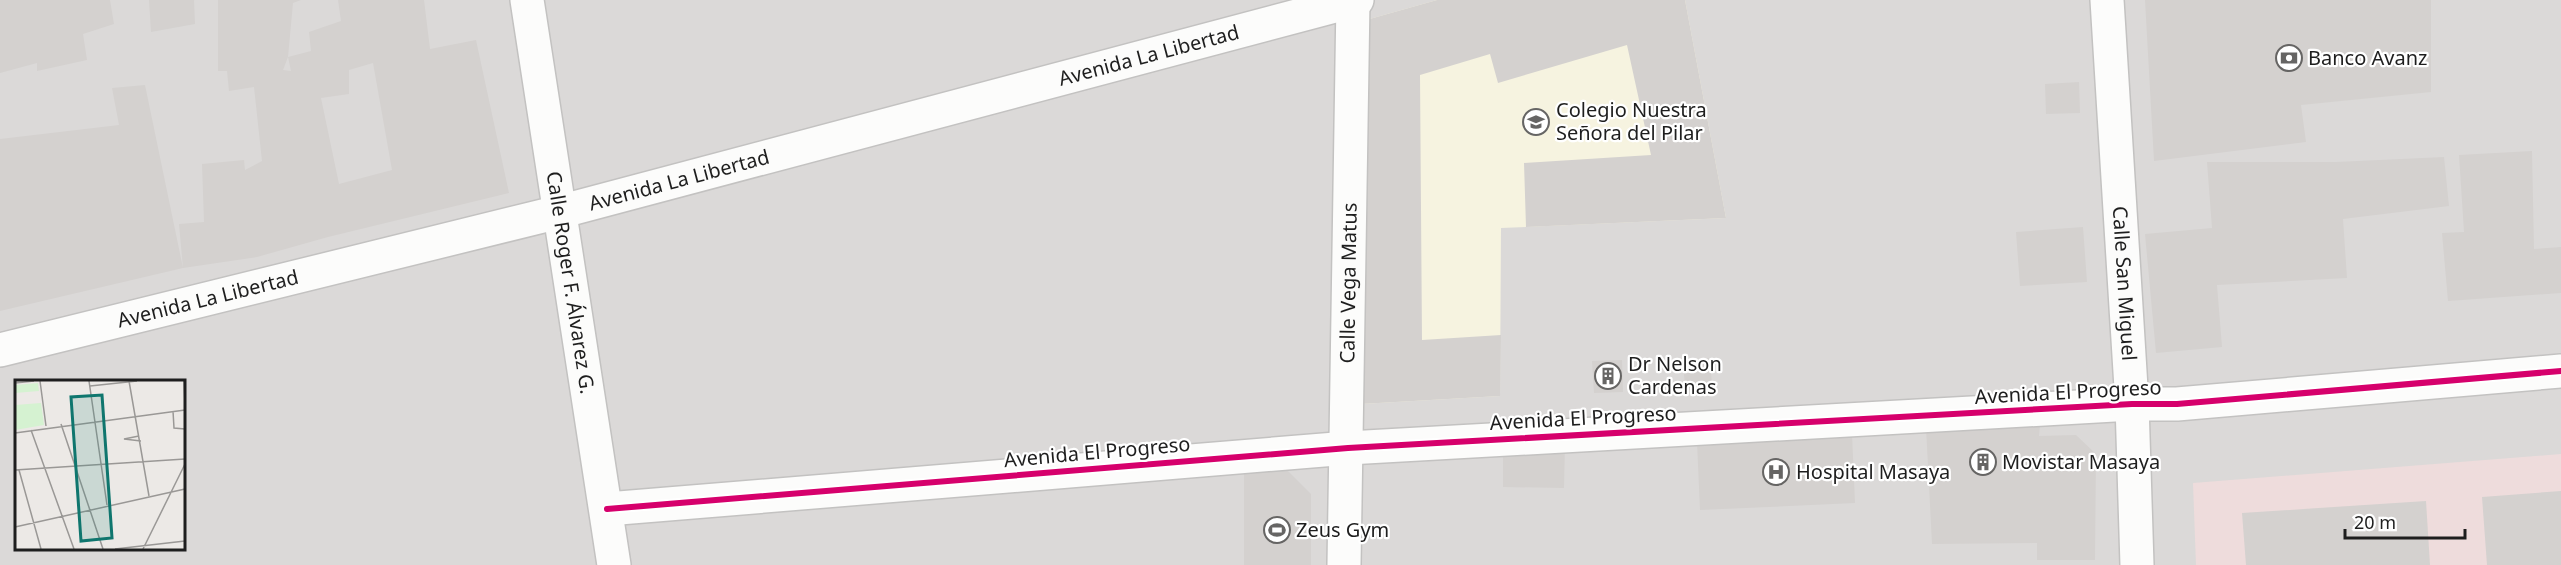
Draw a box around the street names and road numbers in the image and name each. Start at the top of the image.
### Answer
street label: Avenida La Libertad [1055,18,1242,92]
street label: Avenida La Libertad [586,143,772,217]
street label: Calle Roger F. Álvarez G. [541,169,601,396]
street label: Calle Vega Matus [1333,202,1363,364]
street label: Calle San Miguel [2107,205,2143,362]
street label: Avenida La Libertad [114,263,301,334]
street label: Avenida El Progreso [1974,373,2162,410]
street label: Avenida El Progreso [1489,399,1677,436]
street label: Avenida El Progreso [1003,430,1191,473]

